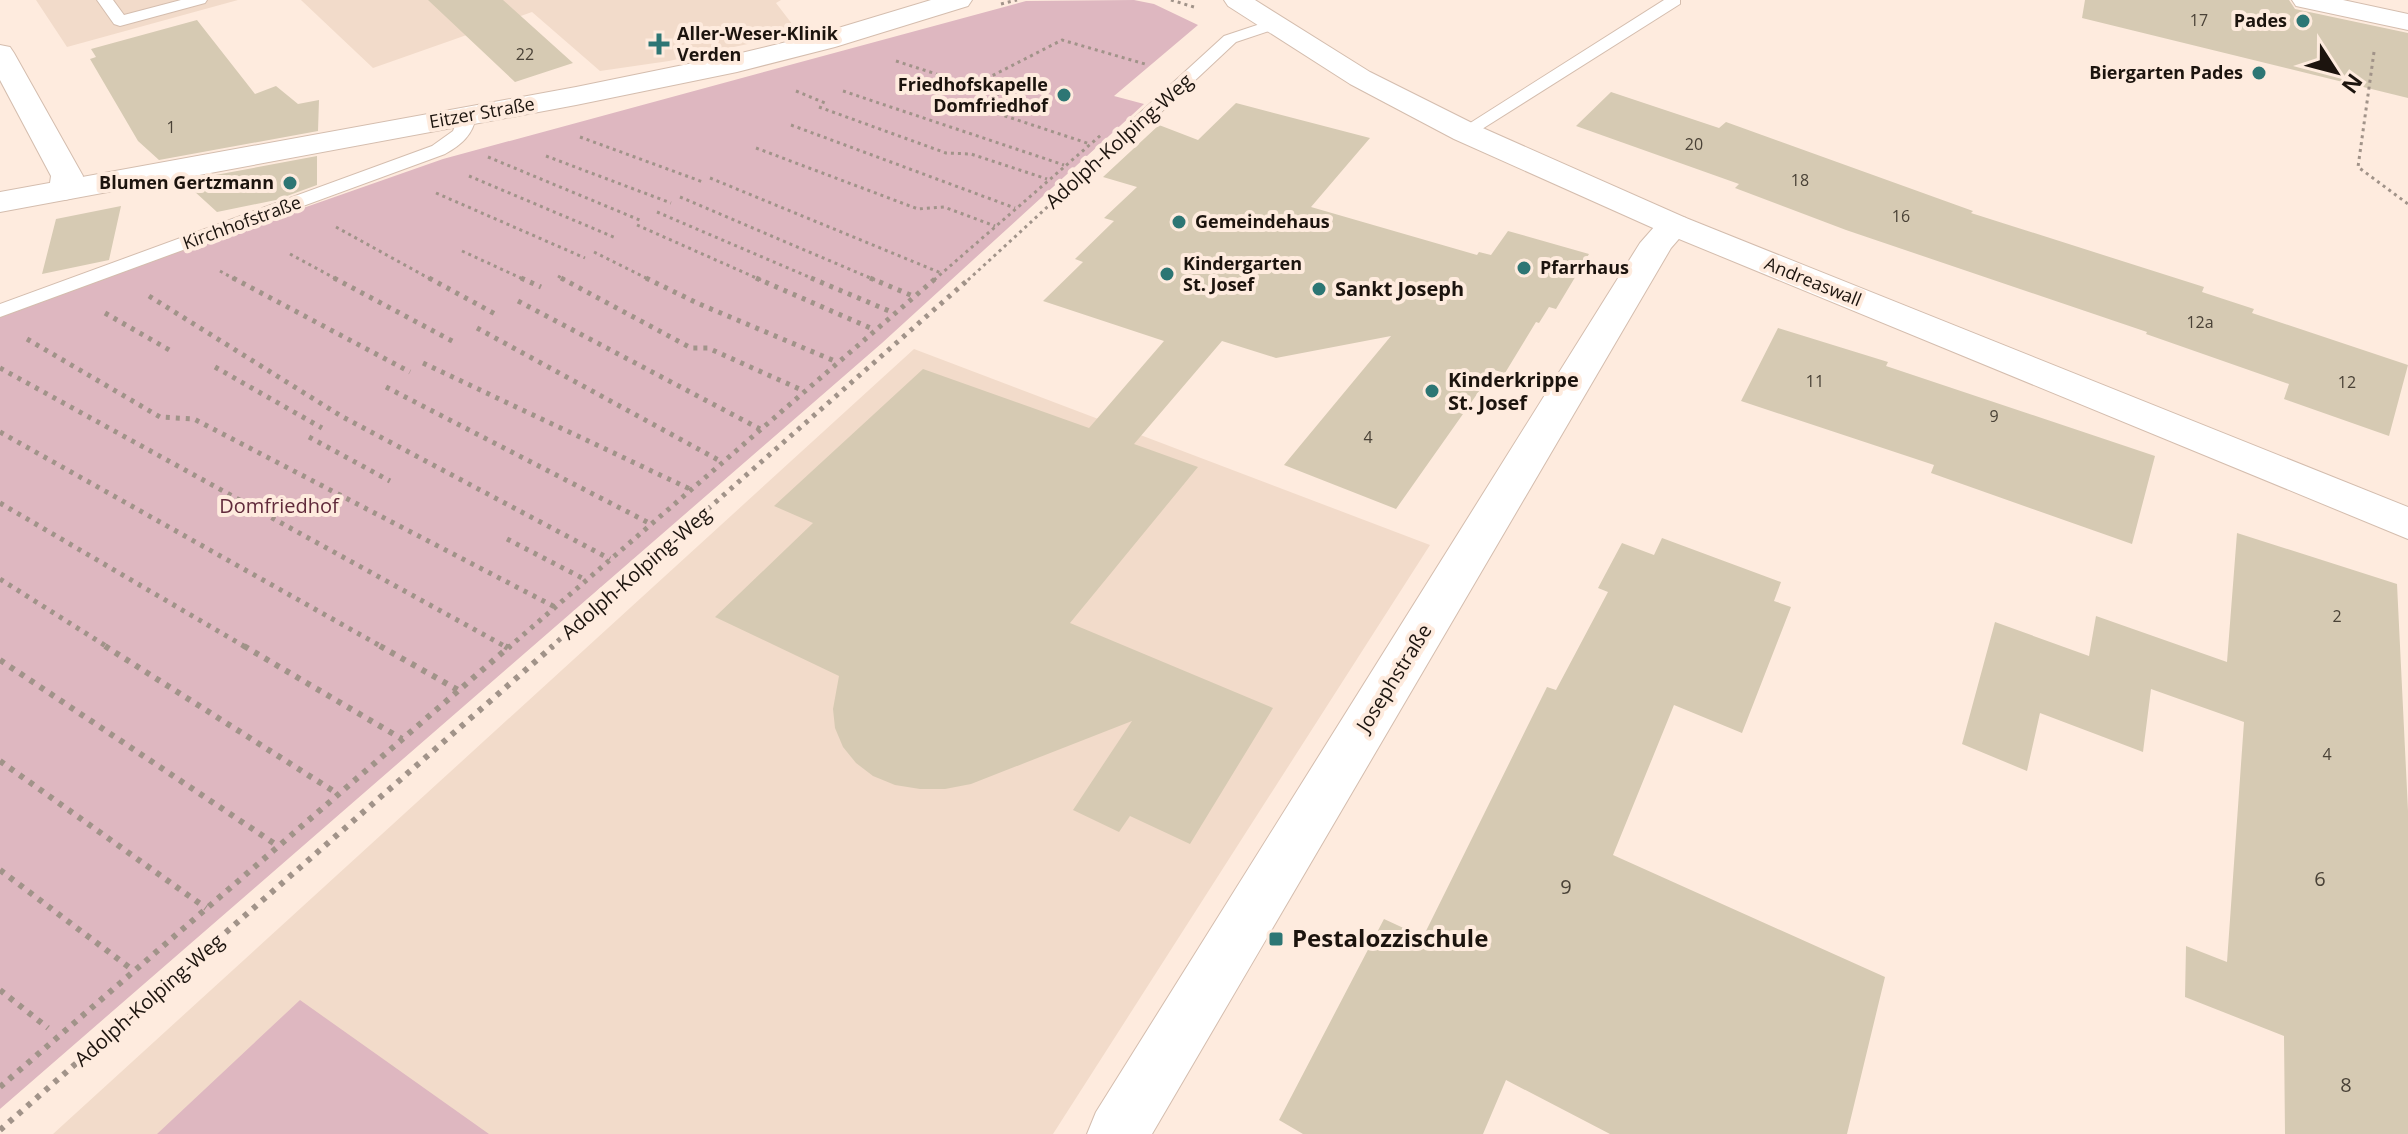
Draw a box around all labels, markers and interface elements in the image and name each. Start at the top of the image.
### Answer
place label: Pades [2234,8,2287,32]
house number: 17 [2190,9,2208,31]
marker: Pades [2294,12,2312,30]
place label: Aller-Weser-Klinik Verden [677,21,839,66]
north arrow [2296,32,2376,112]
marker: Aller-Weser-Klinik Verden [648,33,670,55]
house number: 22 [516,43,534,65]
place label: Biergarten Pades [2089,60,2243,84]
marker: Biergarten Pades [2250,64,2268,82]
street label: Adolph-Kolping-Weg [1039,67,1198,214]
text: N [2336,68,2370,100]
place label: Friedhofskapelle Domfriedhof [898,72,1049,117]
marker: Friedhofskapelle Domfriedhof [1055,86,1073,104]
street label: Eitzer Straße [427,91,536,133]
house number: 1 [166,116,176,138]
house number: 20 [1685,133,1703,155]
house number: 18 [1791,169,1809,191]
place label: Blumen Gertzmann [99,170,274,194]
marker: Blumen Gertzmann [281,174,299,192]
street label: Kirchhofstraße [179,190,304,255]
house number: 16 [1892,205,1910,227]
place label: Gemeindehaus [1195,209,1330,233]
marker: Gemeindehaus [1170,213,1188,231]
place label: Kindergarten St. Josef [1183,251,1302,296]
street label: Andreaswall [1761,251,1865,311]
place label: Pfarrhaus [1540,255,1629,279]
marker: Pfarrhaus [1515,259,1533,277]
marker: Kindergarten St. Josef [1158,265,1176,283]
place label: Sankt Joseph [1335,275,1464,302]
marker: Sankt Joseph [1310,280,1328,298]
house number: 12a [2186,311,2214,333]
place label: Kinderkrippe St. Josef [1448,366,1579,416]
house number: 11 [1806,370,1824,392]
house number: 12 [2338,371,2356,393]
marker: Kinderkrippe St. Josef [1423,382,1441,400]
house number: 9 [1989,405,1999,427]
house number: 4 [1363,426,1373,448]
park label: Domfriedhof [219,492,340,519]
street label: Adolph-Kolping-Weg [555,500,716,645]
house number: 2 [2332,605,2342,627]
street label: Josephstraße [1349,619,1437,738]
house number: 4 [2322,743,2332,765]
house number: 6 [2314,865,2326,892]
house number: 9 [1560,873,1572,900]
place label: Pestalozzischule [1292,921,1488,954]
street label: Adolph-Kolping-Weg [68,927,229,1072]
marker: Pestalozzischule [1267,930,1285,948]
house number: 8 [2340,1071,2352,1098]

